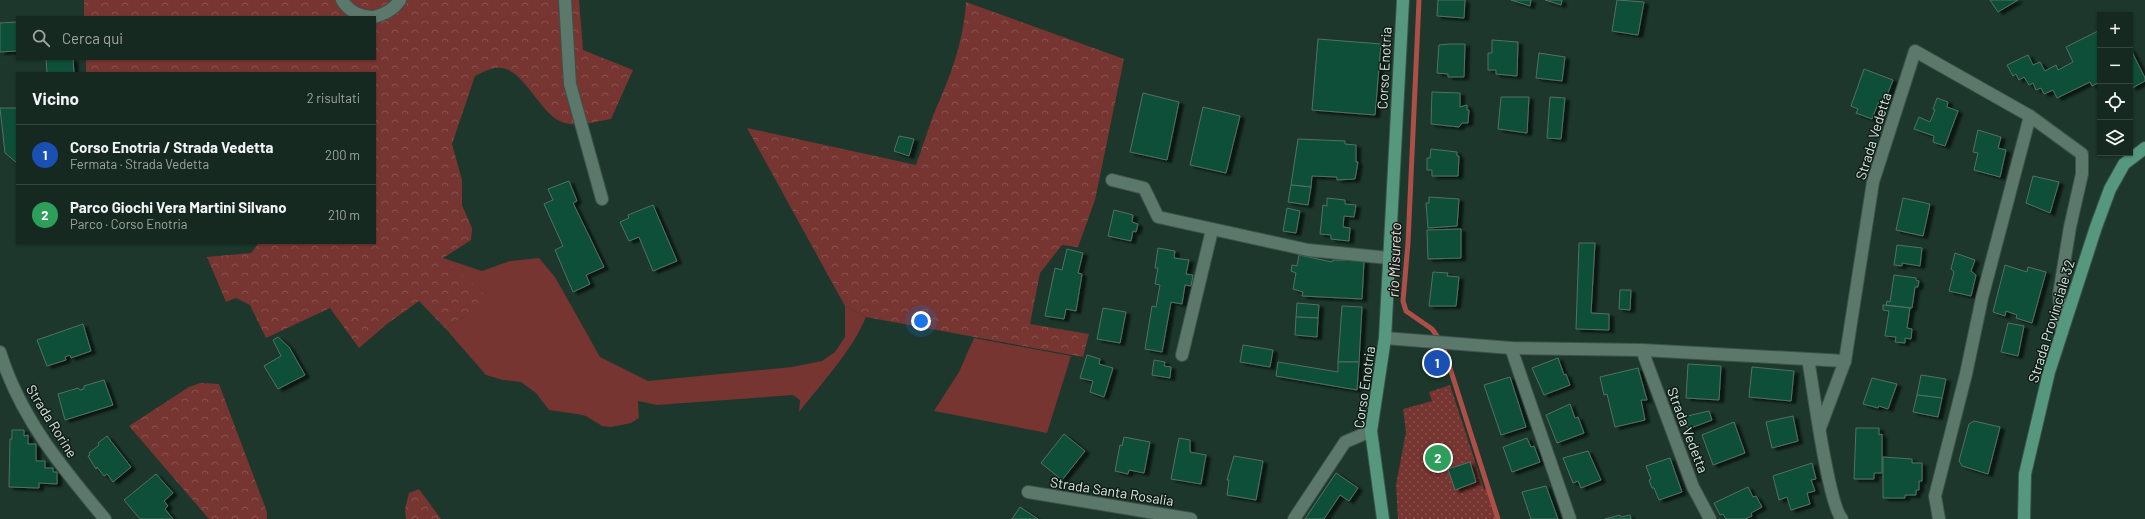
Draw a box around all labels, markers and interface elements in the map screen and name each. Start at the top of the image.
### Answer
map controls [2097,12,2133,156]
button: + [2097,12,2133,48]
search box [16,16,376,60]
street label: Corso Enotria [1373,26,1395,110]
icon: search [30,27,52,49]
text: Cerca qui [62,29,123,47]
button: − [2097,48,2133,84]
button: locate [2097,84,2133,120]
text: Vicino [32,88,79,108]
text: 2 risultati [307,90,360,106]
street label: Strada Vedetta [1852,90,1894,182]
button: layers [2097,120,2133,156]
text: Corso Enotria / Strada Vedetta [70,138,273,156]
text: 1 [43,147,47,163]
text: 200 m [325,147,360,163]
text: Fermata · Strada Vedetta [70,156,209,172]
text: Parco Giochi Vera Martini Silvano [70,198,287,216]
text: 2 [41,207,49,223]
text: 210 m [328,207,360,223]
text: Parco · Corso Enotria [70,216,188,232]
water label: rio Misureto [1384,222,1404,298]
street label: Strada Provinciale 32 [2024,257,2078,385]
your location [911,311,931,331]
street label: Corso Enotria [1350,345,1378,429]
pin: 1 [1424,348,1450,378]
street label: Strada Rorine [23,381,81,461]
street label: Strada Vedetta [1664,385,1712,475]
pin: 2 [1425,443,1451,473]
street label: Strada Santa Rosalia [1049,473,1175,509]

